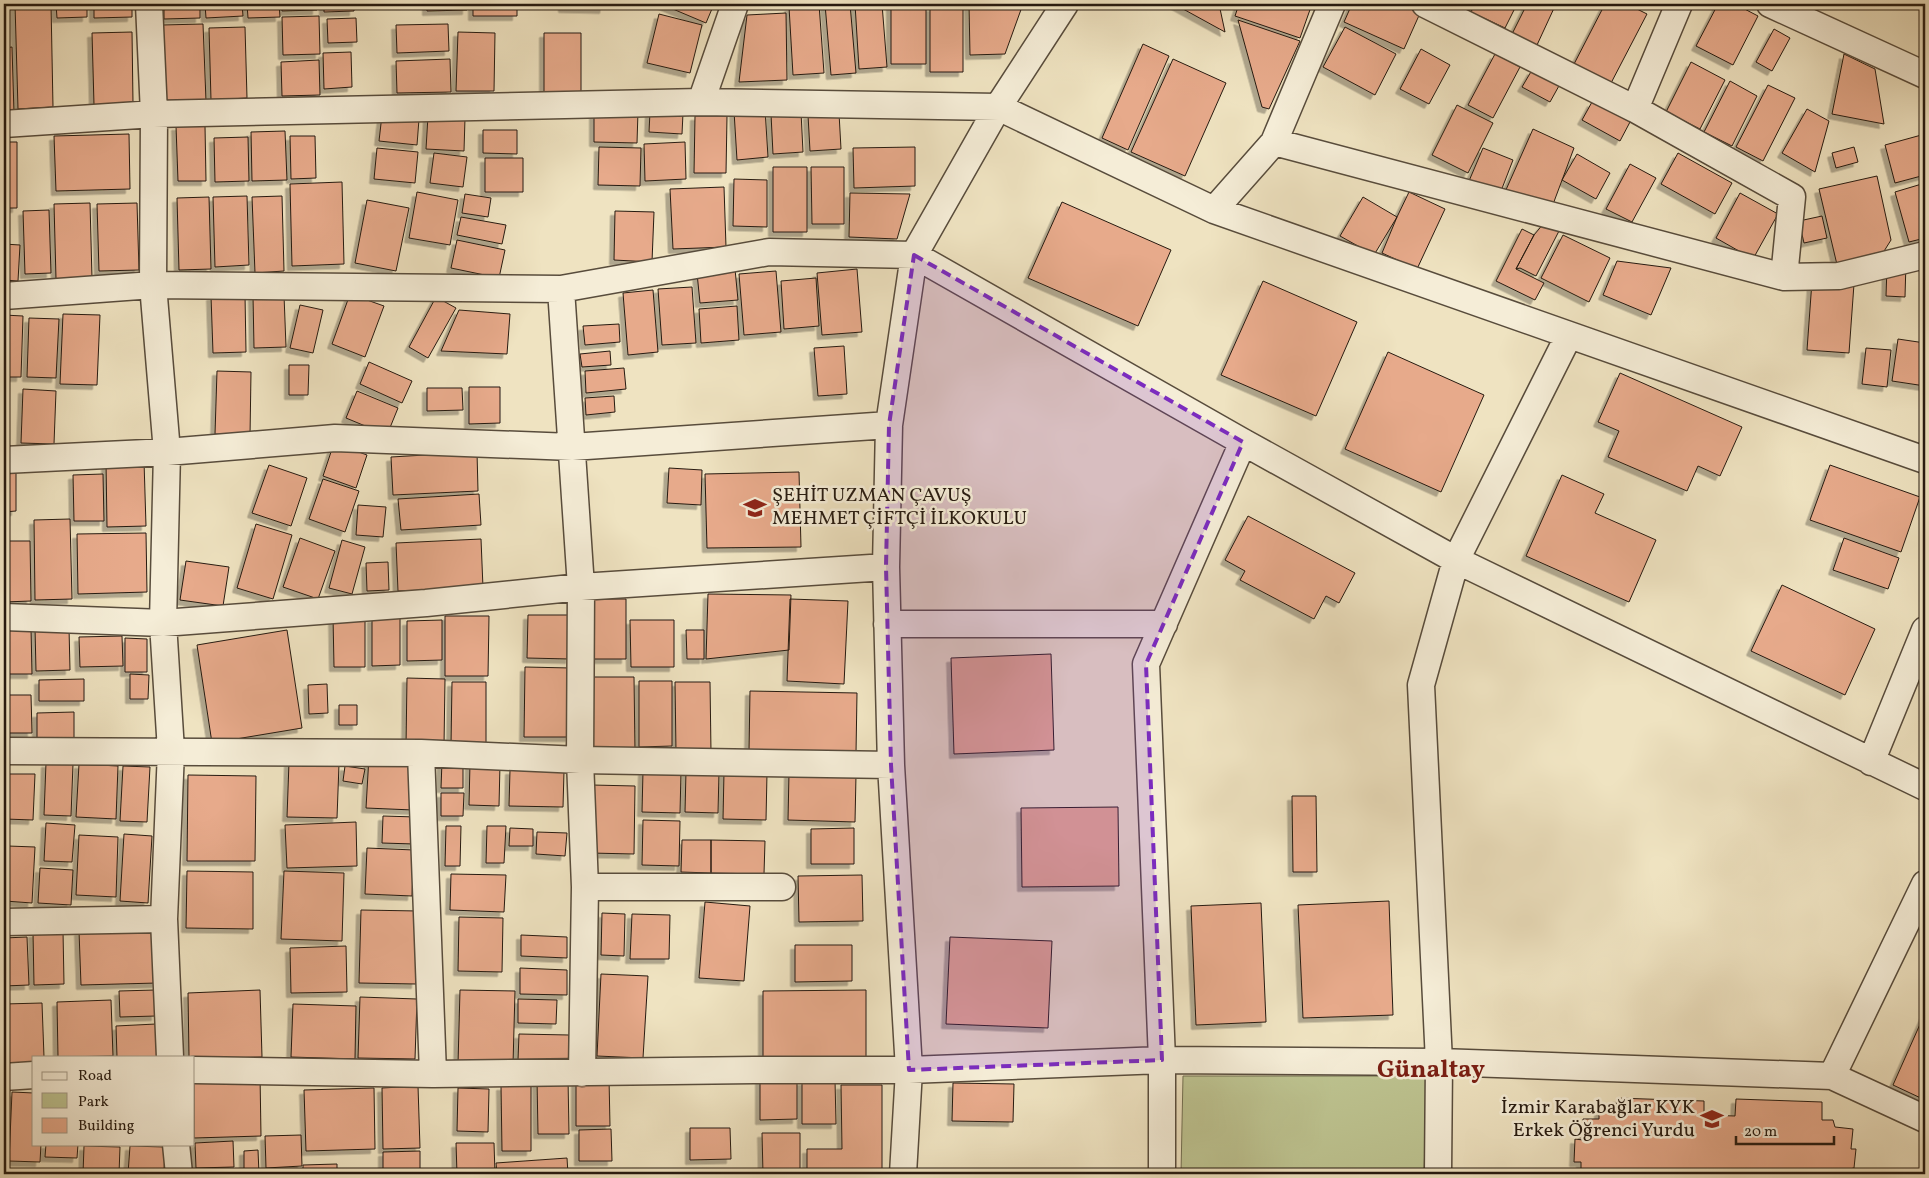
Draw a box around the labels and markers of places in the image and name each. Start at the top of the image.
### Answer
place label: ŞEHİT UZMAN ÇAVUŞ MEHMET ÇİFTÇİ İLKOKULU [772,482,1027,533]
school or university icon: ŞEHİT UZMAN ÇAVUŞ MEHMET ÇİFTÇİ İLKOKULU [742,495,768,521]
place label: İzmir Karabağlar KYK Erkek Öğrenci Yurdu [1501,1094,1695,1145]
school or university icon: İzmir Karabağlar KYK Erkek Öğrenci Yurdu [1699,1106,1725,1132]

